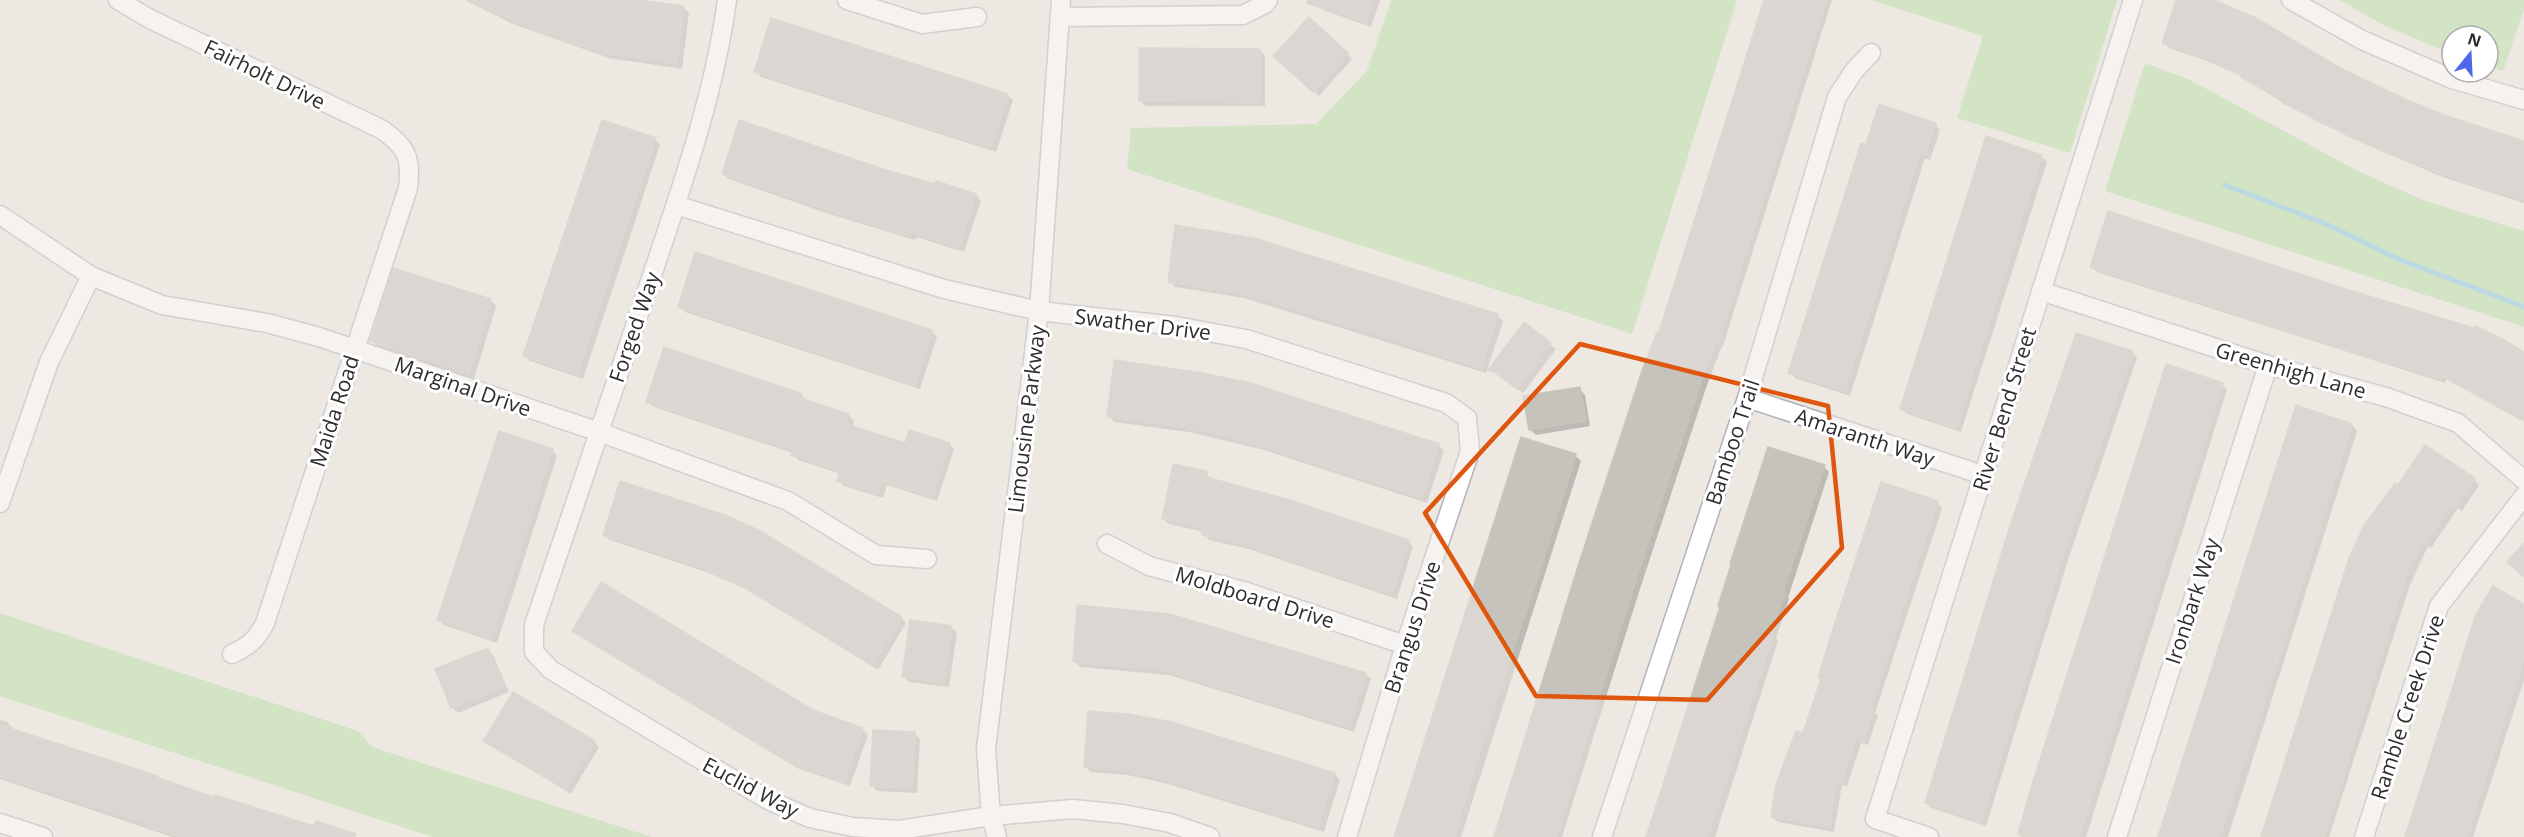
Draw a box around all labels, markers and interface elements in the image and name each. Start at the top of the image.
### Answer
north arrow [2440,24,2500,84]
text: N [2465,27,2484,52]
street label: Fairholt Drive [200,33,330,115]
street label: Forged Way [602,268,666,386]
street label: Swather Drive [1073,302,1213,346]
street label: Limousine Parkway [1001,323,1051,515]
street label: River Bend Street [1966,324,2042,494]
street label: Greenhigh Lane [2212,335,2370,405]
street label: Marginal Drive [391,350,535,422]
street label: Maida Road [303,352,365,470]
street label: Bamboo Trail [1698,376,1766,508]
street label: Amaranth Way [1792,401,1939,473]
street label: Ironbark Way [2158,534,2226,668]
street label: Brangus Drive [1377,557,1447,697]
street label: Moldboard Drive [1172,559,1338,635]
street label: Ramble Creek Drive [2364,611,2450,803]
street label: Euclid Way [698,750,804,824]

